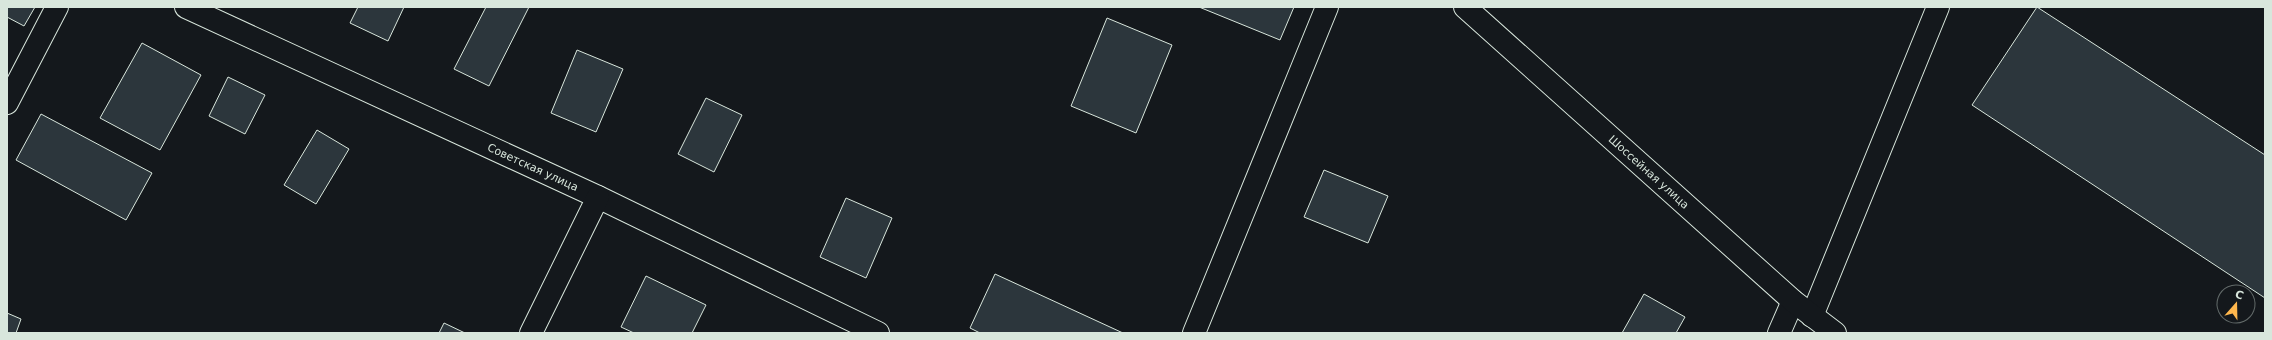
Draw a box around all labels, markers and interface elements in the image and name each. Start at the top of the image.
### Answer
street label: Шоссейная улица [1606,132,1692,211]
street label: Советская улица [485,140,580,194]
north arrow [2216,284,2256,324]
text: С [2233,288,2245,303]

